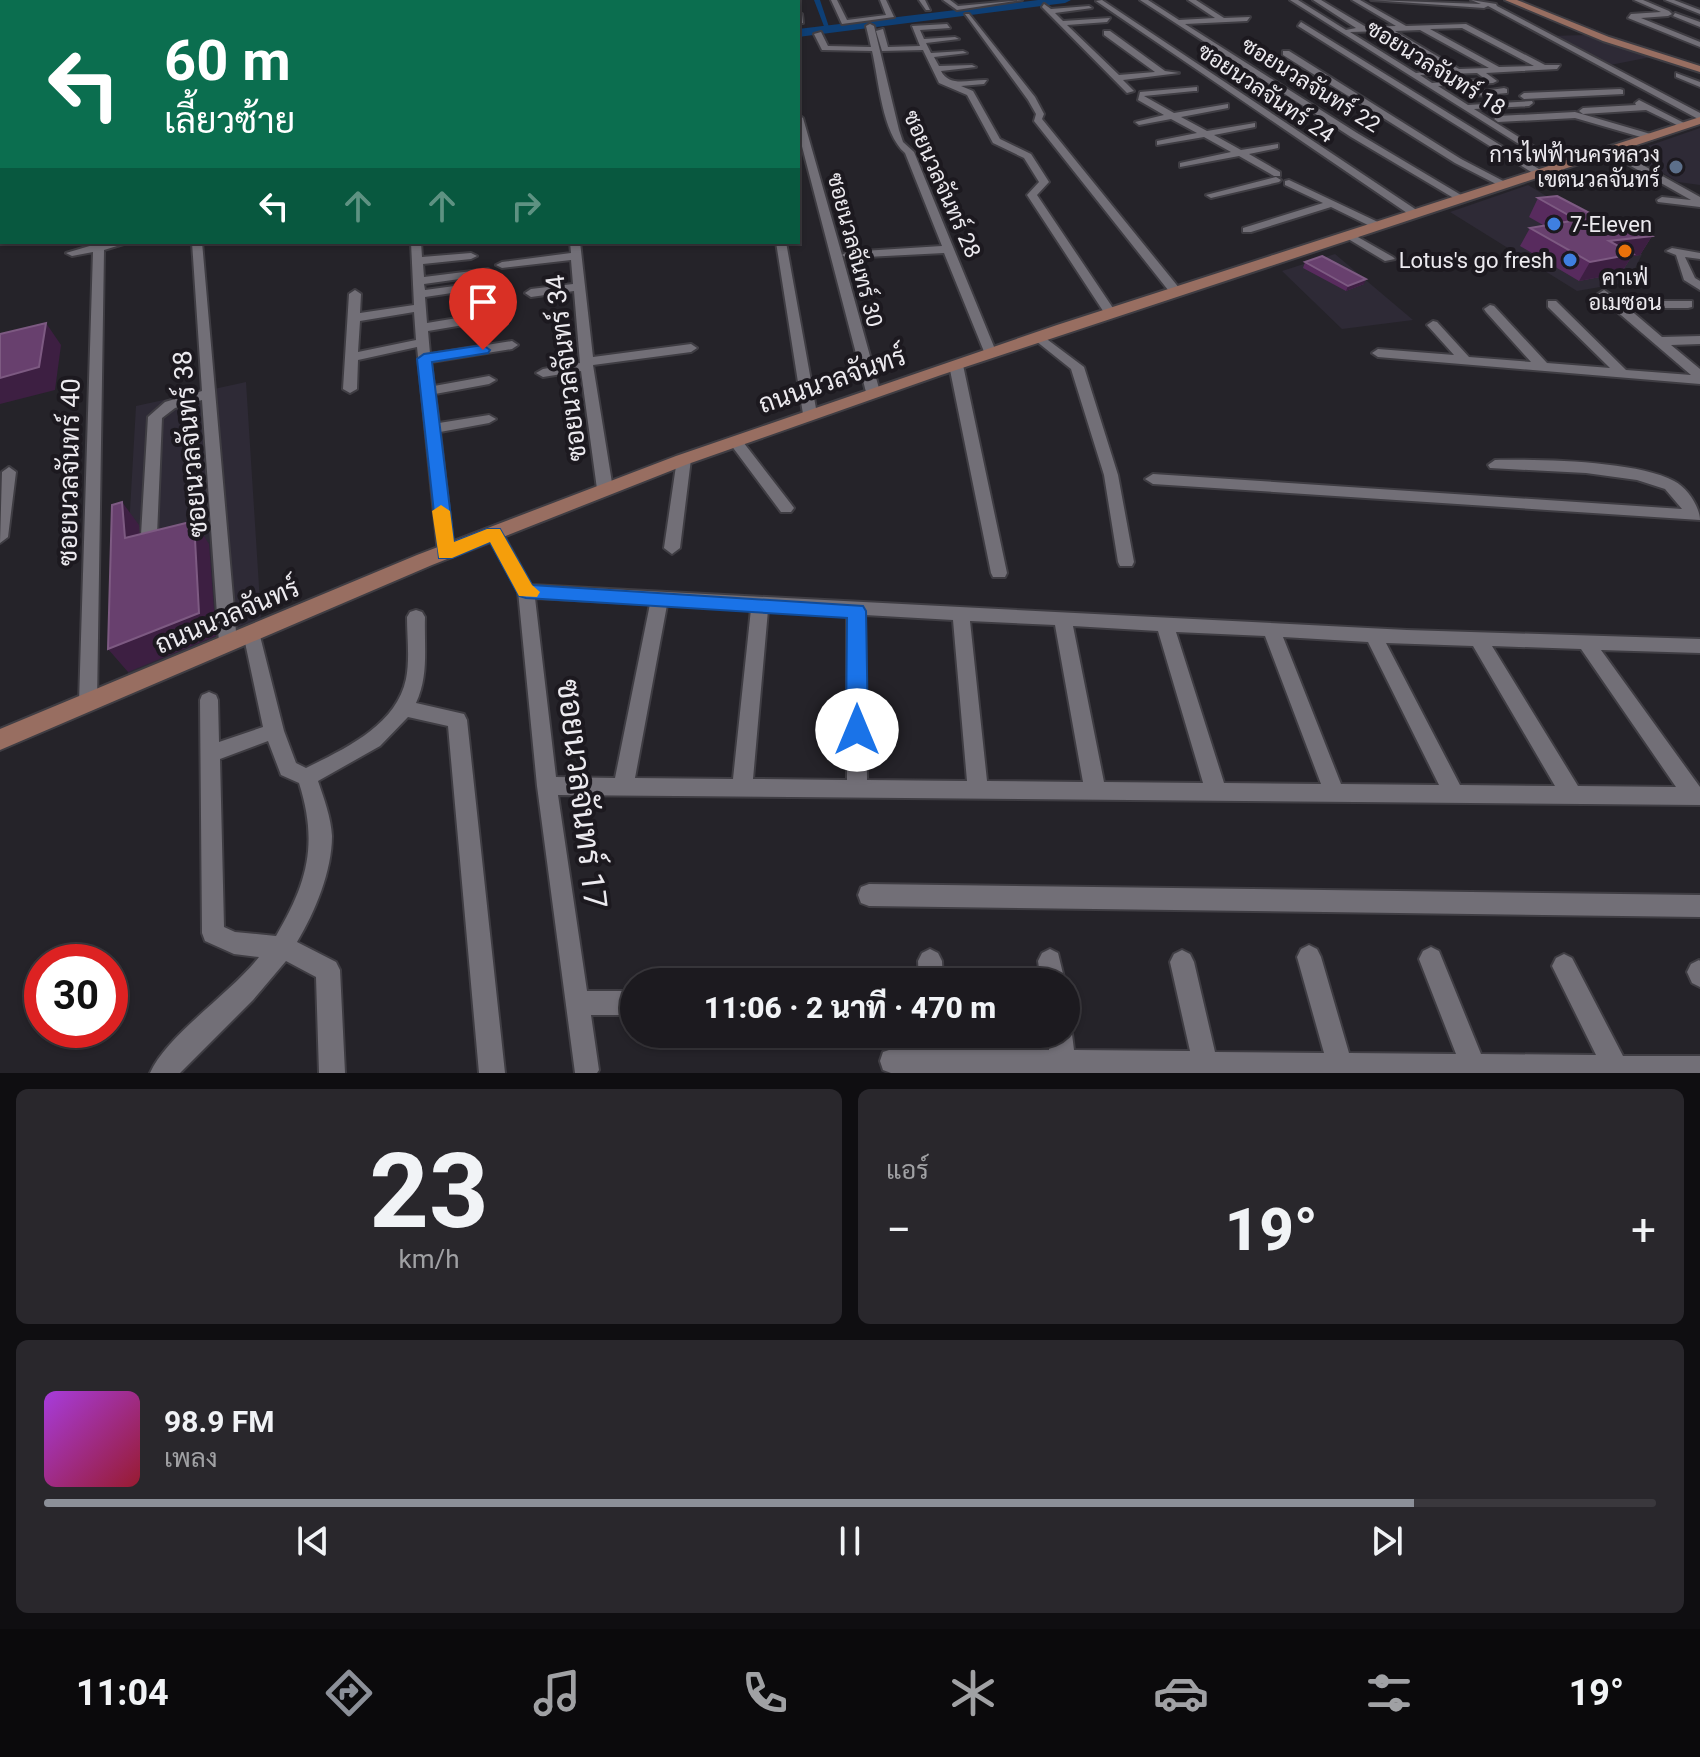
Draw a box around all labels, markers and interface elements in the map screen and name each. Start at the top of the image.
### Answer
street label: ซอยนวลจันทร์ 18 [1362,14,1511,121]
text: 60 m [164,28,291,94]
street label: ซอยนวลจันทร์ 22 [1237,31,1386,138]
icon: left [32,32,136,136]
street label: ซอยนวลจันทร์ 24 [1193,37,1340,148]
text: เลี้ยวซ้าย [164,100,295,142]
street label: ซอยนวลจันทร์ 28 [898,106,988,262]
place label: การไฟฟ้านครหลวง เขตนวลจันทร์ [1489,140,1660,192]
marker: การไฟฟ้านครหลวง เขตนวลจันทร์ [1667,158,1685,176]
street label: ซอยนวลจันทร์ 30 [822,170,890,330]
icon: left [252,184,296,228]
icon: ahead [336,184,380,228]
icon: ahead [420,184,464,228]
icon: right [504,184,548,228]
place label: 7-Eleven [1570,212,1652,237]
marker: 7-Eleven [1545,215,1563,233]
marker: คาเฟ่ อเมซอน [1616,242,1634,260]
place label: Lotus's go fresh [1399,248,1554,273]
marker: Lotus's go fresh [1561,251,1579,269]
place label: คาเฟ่ อเมซอน [1588,265,1662,315]
pin [449,268,517,350]
street label: ซอยนวลจันทร์ 34 [538,273,592,463]
icon: arrive [461,280,505,324]
street label: ถนนนวลจันทร์ [754,339,910,419]
street label: ซอยนวลจันทร์ 38 [165,349,213,539]
street label: ซอยนวลจันทร์ 40 [50,378,86,566]
street label: ถนนนวลจันทร์ [150,570,304,660]
street label: ซอยนวลจันทร์ 17 [549,677,617,911]
position arrow [815,688,899,772]
speed limit sign: 30 [24,944,128,1048]
text: 11:06 · 2 นาที · 470 m [704,990,996,1025]
text: 23 [369,1131,489,1252]
text: แอร์ [886,1155,929,1185]
text: 19° [1225,1194,1318,1265]
text: − [886,1204,911,1256]
text: + [1631,1204,1656,1256]
text: km/h [398,1244,460,1274]
text: 98.9 FM [164,1404,275,1439]
text: เพลง [164,1443,218,1473]
icon: previous [291,1519,335,1563]
icon: pause [828,1519,872,1563]
icon: next [1365,1519,1409,1563]
icon: directions [321,1665,377,1721]
icon: music [529,1665,585,1721]
icon: phone [737,1665,793,1721]
icon: climate [945,1665,1001,1721]
icon: car [1153,1665,1209,1721]
icon: filters [1361,1665,1417,1721]
text: 11:04 [76,1672,169,1714]
text: 19° [1569,1672,1624,1714]

